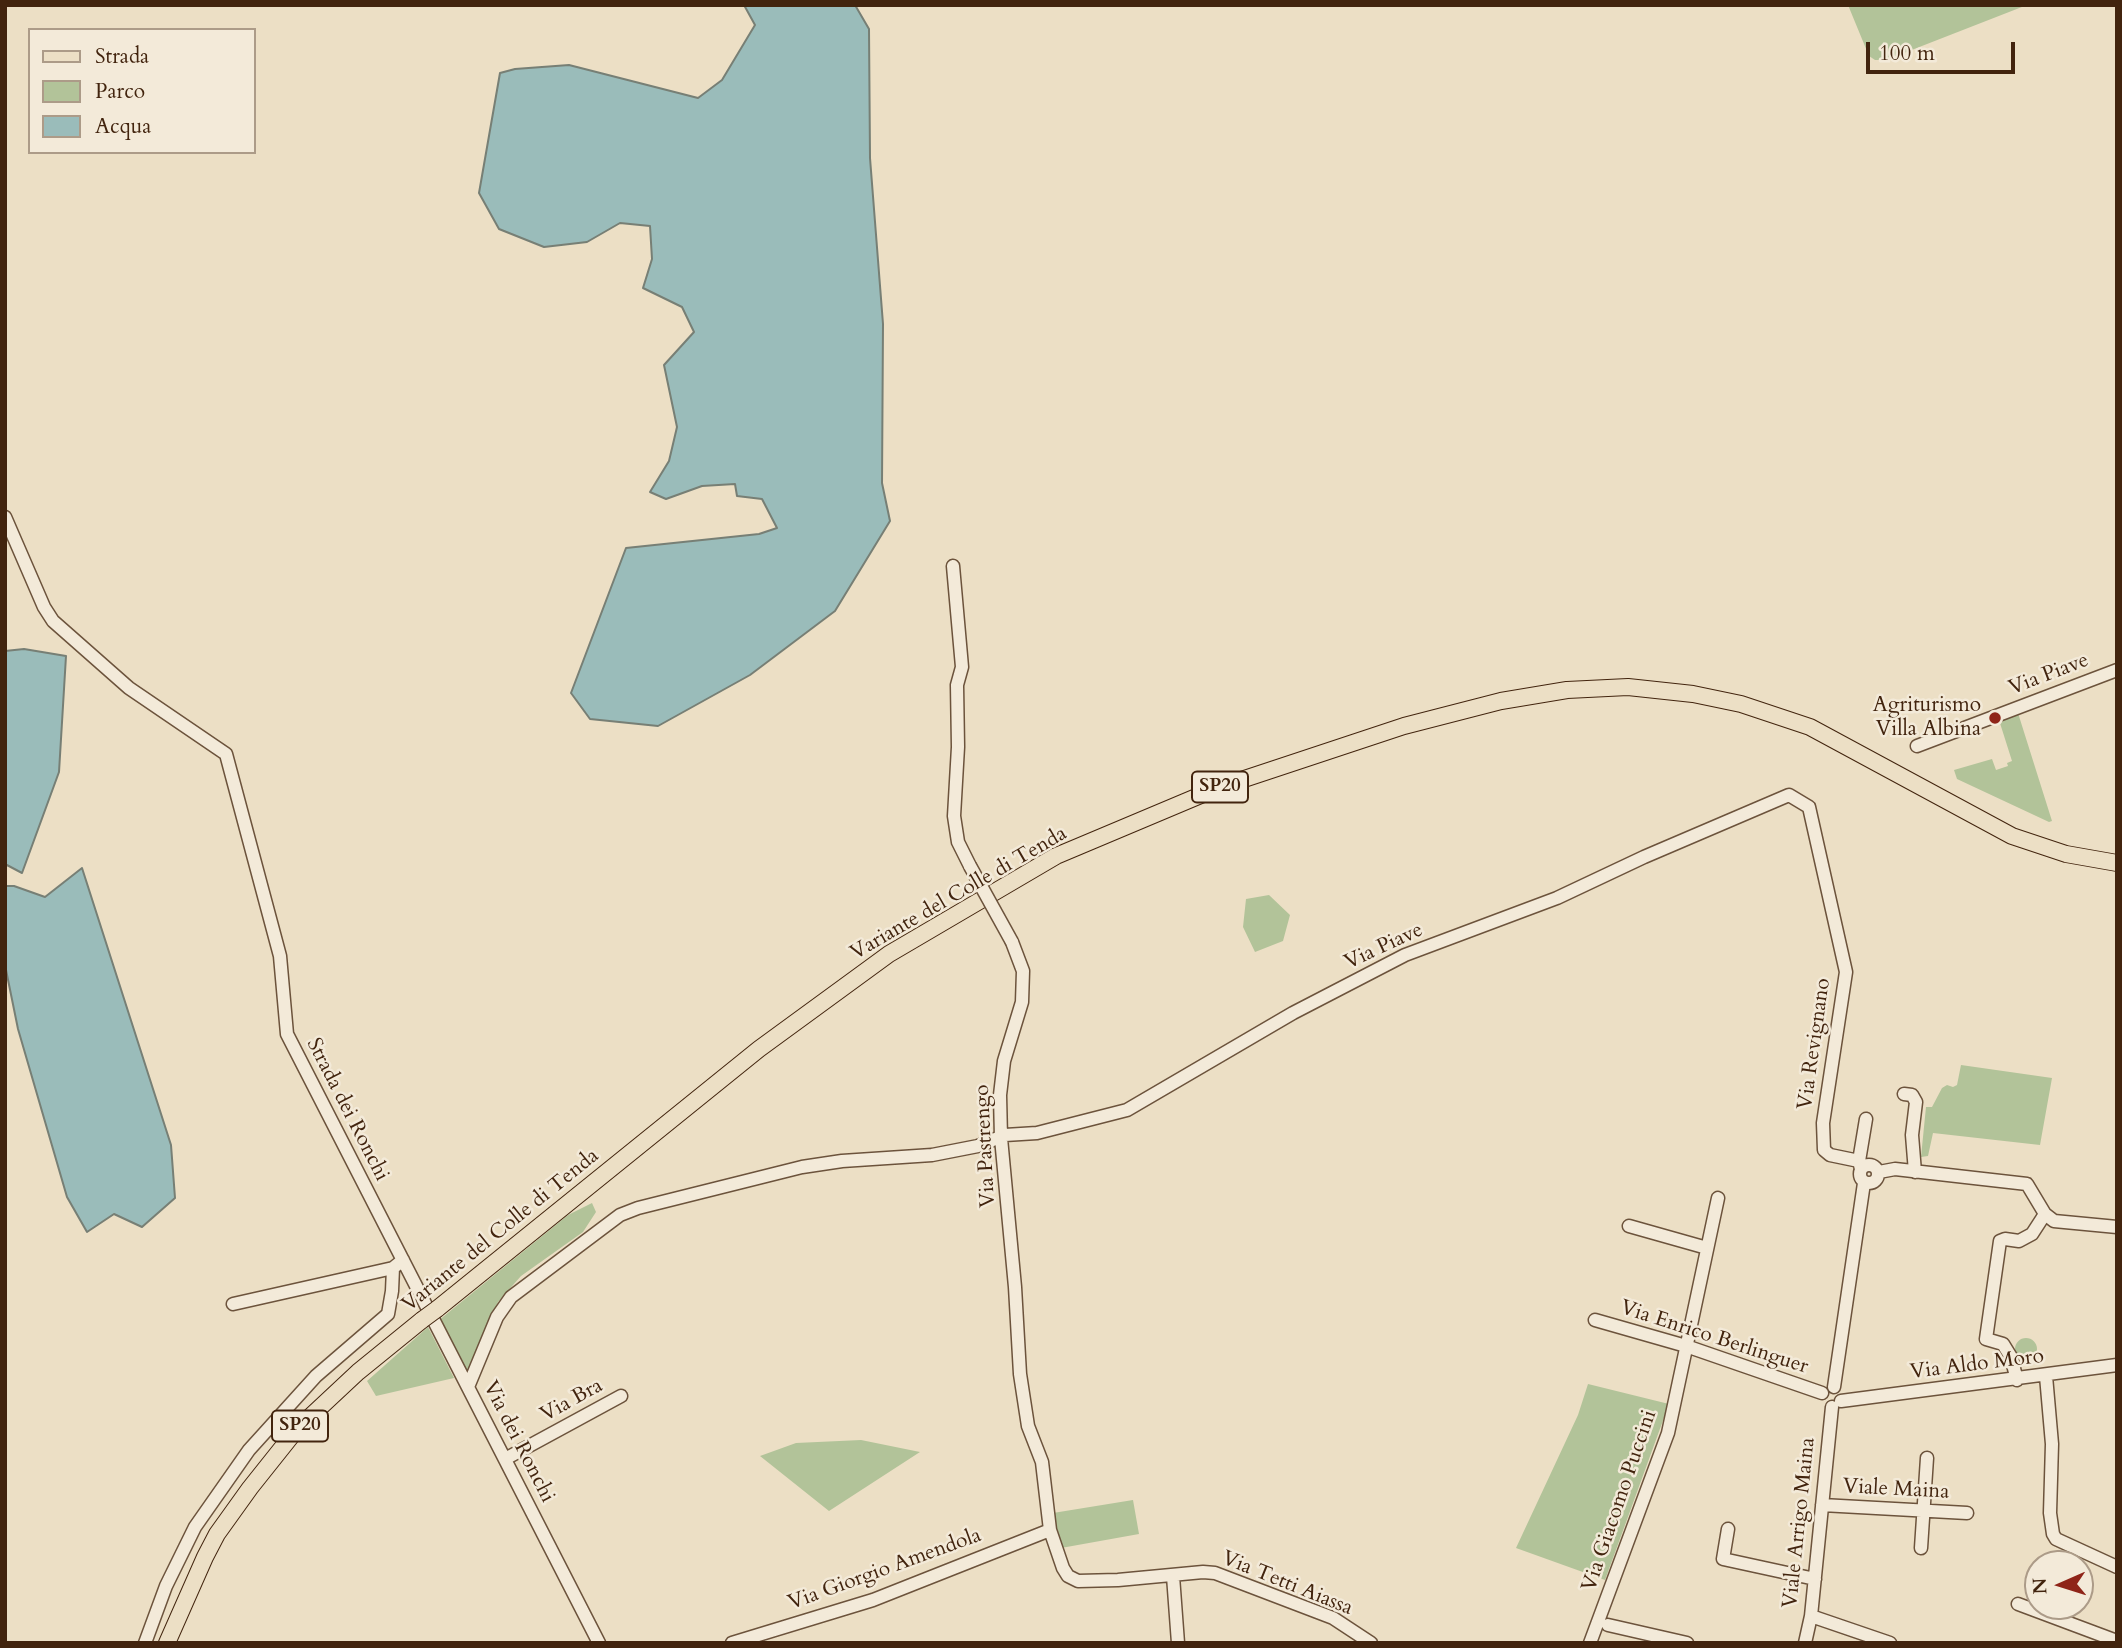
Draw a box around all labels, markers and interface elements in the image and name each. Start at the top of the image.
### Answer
legend [28,28,256,154]
scale bar [1870,28,2019,72]
text: 100 m [1879,39,1935,68]
text: Strada [95,42,149,71]
text: Parco [95,77,145,106]
text: Acqua [95,112,151,141]
street label: Via Piave [2005,648,2093,702]
place label: Agriturismo Villa Albina [1873,693,1981,743]
marker: Agriturismo Villa Albina [1987,710,2003,726]
road number: SP20 [1192,772,1248,802]
street label: Variante del Colle di Tenda [846,822,1072,966]
street label: Via Piave [1341,918,1427,976]
street label: Via Revignano [1793,977,1837,1111]
street label: Strada dei Ronchi [300,1034,394,1186]
street label: Via Pastrengo [970,1084,1002,1208]
street label: Variante del Colle di Tenda [398,1144,604,1318]
street label: Via Enrico Berlinguer [1617,1296,1811,1380]
street label: Via Aldo Moro [1909,1344,2045,1386]
street label: Via Bra [537,1374,607,1428]
street label: Via dei Ronchi [477,1377,559,1507]
street label: Via Giacomo Puccini [1577,1407,1663,1595]
road number: SP20 [272,1410,328,1442]
street label: Viale Arrigo Maina [1778,1436,1822,1610]
street label: Viale Maina [1842,1475,1950,1505]
street label: Via Giorgio Amendola [785,1523,985,1617]
street label: Via Tetti Aiassa [1218,1546,1356,1622]
north arrow [2024,1550,2094,1620]
text: N [2027,1577,2053,1595]

